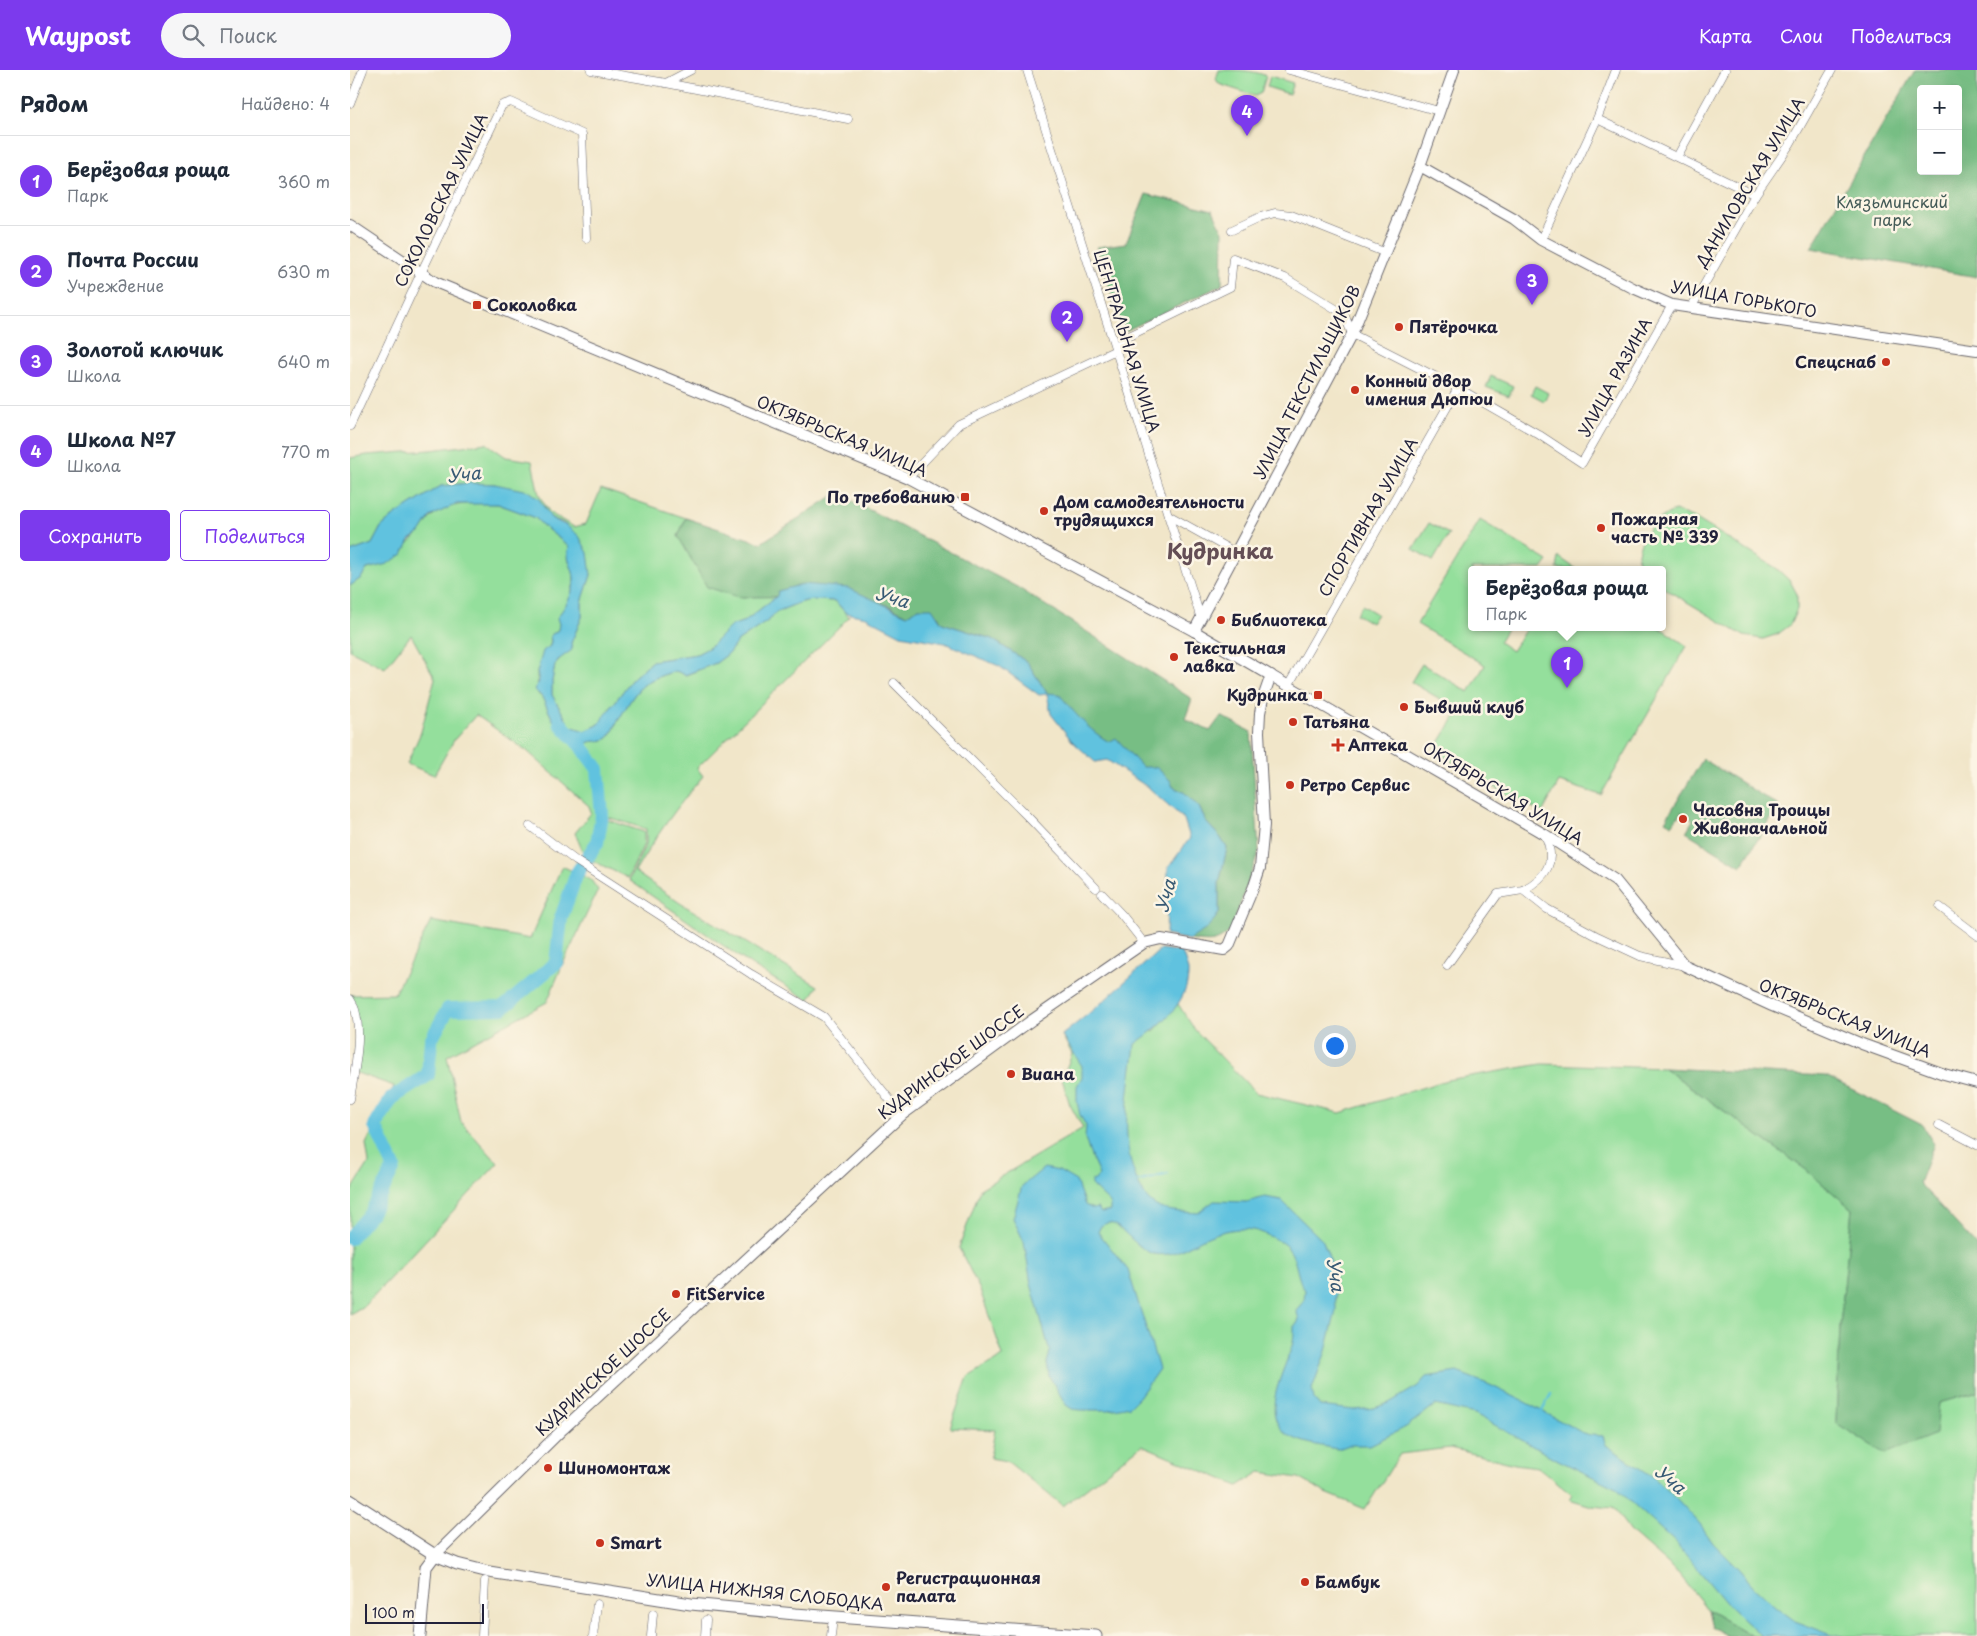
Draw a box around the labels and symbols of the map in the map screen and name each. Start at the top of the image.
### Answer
street label: ДАНИЛОВСКАЯ УЛИЦА [1688,92,1810,272]
pin: 4 [1231,95,1263,136]
street label: СОКОЛОВСКАЯ УЛИЦА [387,109,493,291]
park label: Клязьминский парк [1836,189,1948,231]
street label: ЦЕНТРАЛЬНАЯ УЛИЦА [1089,246,1167,435]
pin: 3 [1516,264,1548,305]
street label: УЛИЦА ГОРЬКОГО [1669,273,1819,323]
street label: УЛИЦА ТЕКСТИЛЬЩИКОВ [1247,280,1366,483]
place label: Соколовка [487,292,577,316]
marker: Соколовка [471,299,483,311]
pin: 2 [1051,301,1083,342]
street label: УЛИЦА РАЗИНА [1571,313,1657,440]
place label: Пятёрочка [1409,314,1498,338]
marker: Пятёрочка [1393,321,1405,333]
place label: Спецснаб [1795,349,1876,373]
marker: Спецснаб [1880,356,1892,368]
place label: Конный двор имения Дюпюи [1365,368,1493,410]
marker: Конный двор имения Дюпюи [1349,384,1361,396]
street label: ОКТЯБРЬСКАЯ УЛИЦА [753,388,932,482]
street label: СПОРТИВНАЯ УЛИЦА [1312,432,1423,601]
water label: Уча [446,458,483,489]
place label: По требованию [827,484,955,508]
place label: Дом самодеятельности трудящихся [1053,489,1245,531]
marker: По требованию [959,491,971,503]
marker: Дом самодеятельности трудящихся [1038,505,1050,517]
place label: Пожарная часть № 339 [1611,506,1719,548]
marker: Пожарная часть № 339 [1595,522,1607,534]
district label: Кудринка [1167,534,1273,566]
water label: Уча [872,579,913,614]
place label: Библиотека [1231,607,1327,631]
marker: Библиотека [1215,614,1227,626]
place label: Текстильная лавка [1183,635,1286,677]
pin: 1 [1551,647,1583,688]
marker: Текстильная лавка [1168,651,1180,663]
place label: Кудринка [1227,682,1308,706]
marker: Кудринка [1312,689,1324,701]
place label: Бывший клуб [1414,694,1524,718]
marker: Бывший клуб [1398,701,1410,713]
place label: Татьяна [1303,709,1370,733]
marker: Татьяна [1287,716,1299,728]
place label: Аптека [1348,732,1408,756]
street label: ОКТЯБРЬСКАЯ УЛИЦА [1419,735,1588,850]
marker: Аптека [1332,739,1344,751]
place label: Ретро Сервис [1300,772,1410,796]
marker: Ретро Сервис [1284,779,1296,791]
place label: Часовня Троицы Живоначальной [1693,797,1831,839]
marker: Часовня Троицы Живоначальной [1677,813,1689,825]
water label: Уча [1147,875,1182,915]
street label: ОКТЯБРЬСКАЯ УЛИЦА [1756,972,1935,1063]
street label: КУДРИНСКОЕ ШОССЕ [872,998,1028,1124]
your location [1322,1033,1348,1059]
place label: Виана [1021,1061,1075,1085]
marker: Виана [1005,1068,1017,1080]
water label: Уча [1321,1256,1353,1294]
place label: FitService [686,1281,765,1305]
marker: FitService [670,1288,682,1300]
street label: КУДРИНСКОЕ ШОССЕ [529,1302,675,1441]
place label: Шиномонтаж [558,1455,671,1479]
water label: Уча [1649,1458,1693,1501]
marker: Шиномонтаж [542,1462,554,1474]
place label: Smart [610,1530,662,1554]
marker: Smart [594,1537,606,1549]
place label: Регистрационная палата [896,1565,1041,1607]
street label: УЛИЦА НИЖНЯЯ СЛОБОДКА [645,1567,885,1615]
place label: Бамбук [1315,1569,1381,1593]
marker: Бамбук [1299,1576,1311,1588]
marker: Регистрационная палата [880,1581,892,1593]
scale bar [365,1601,484,1624]

